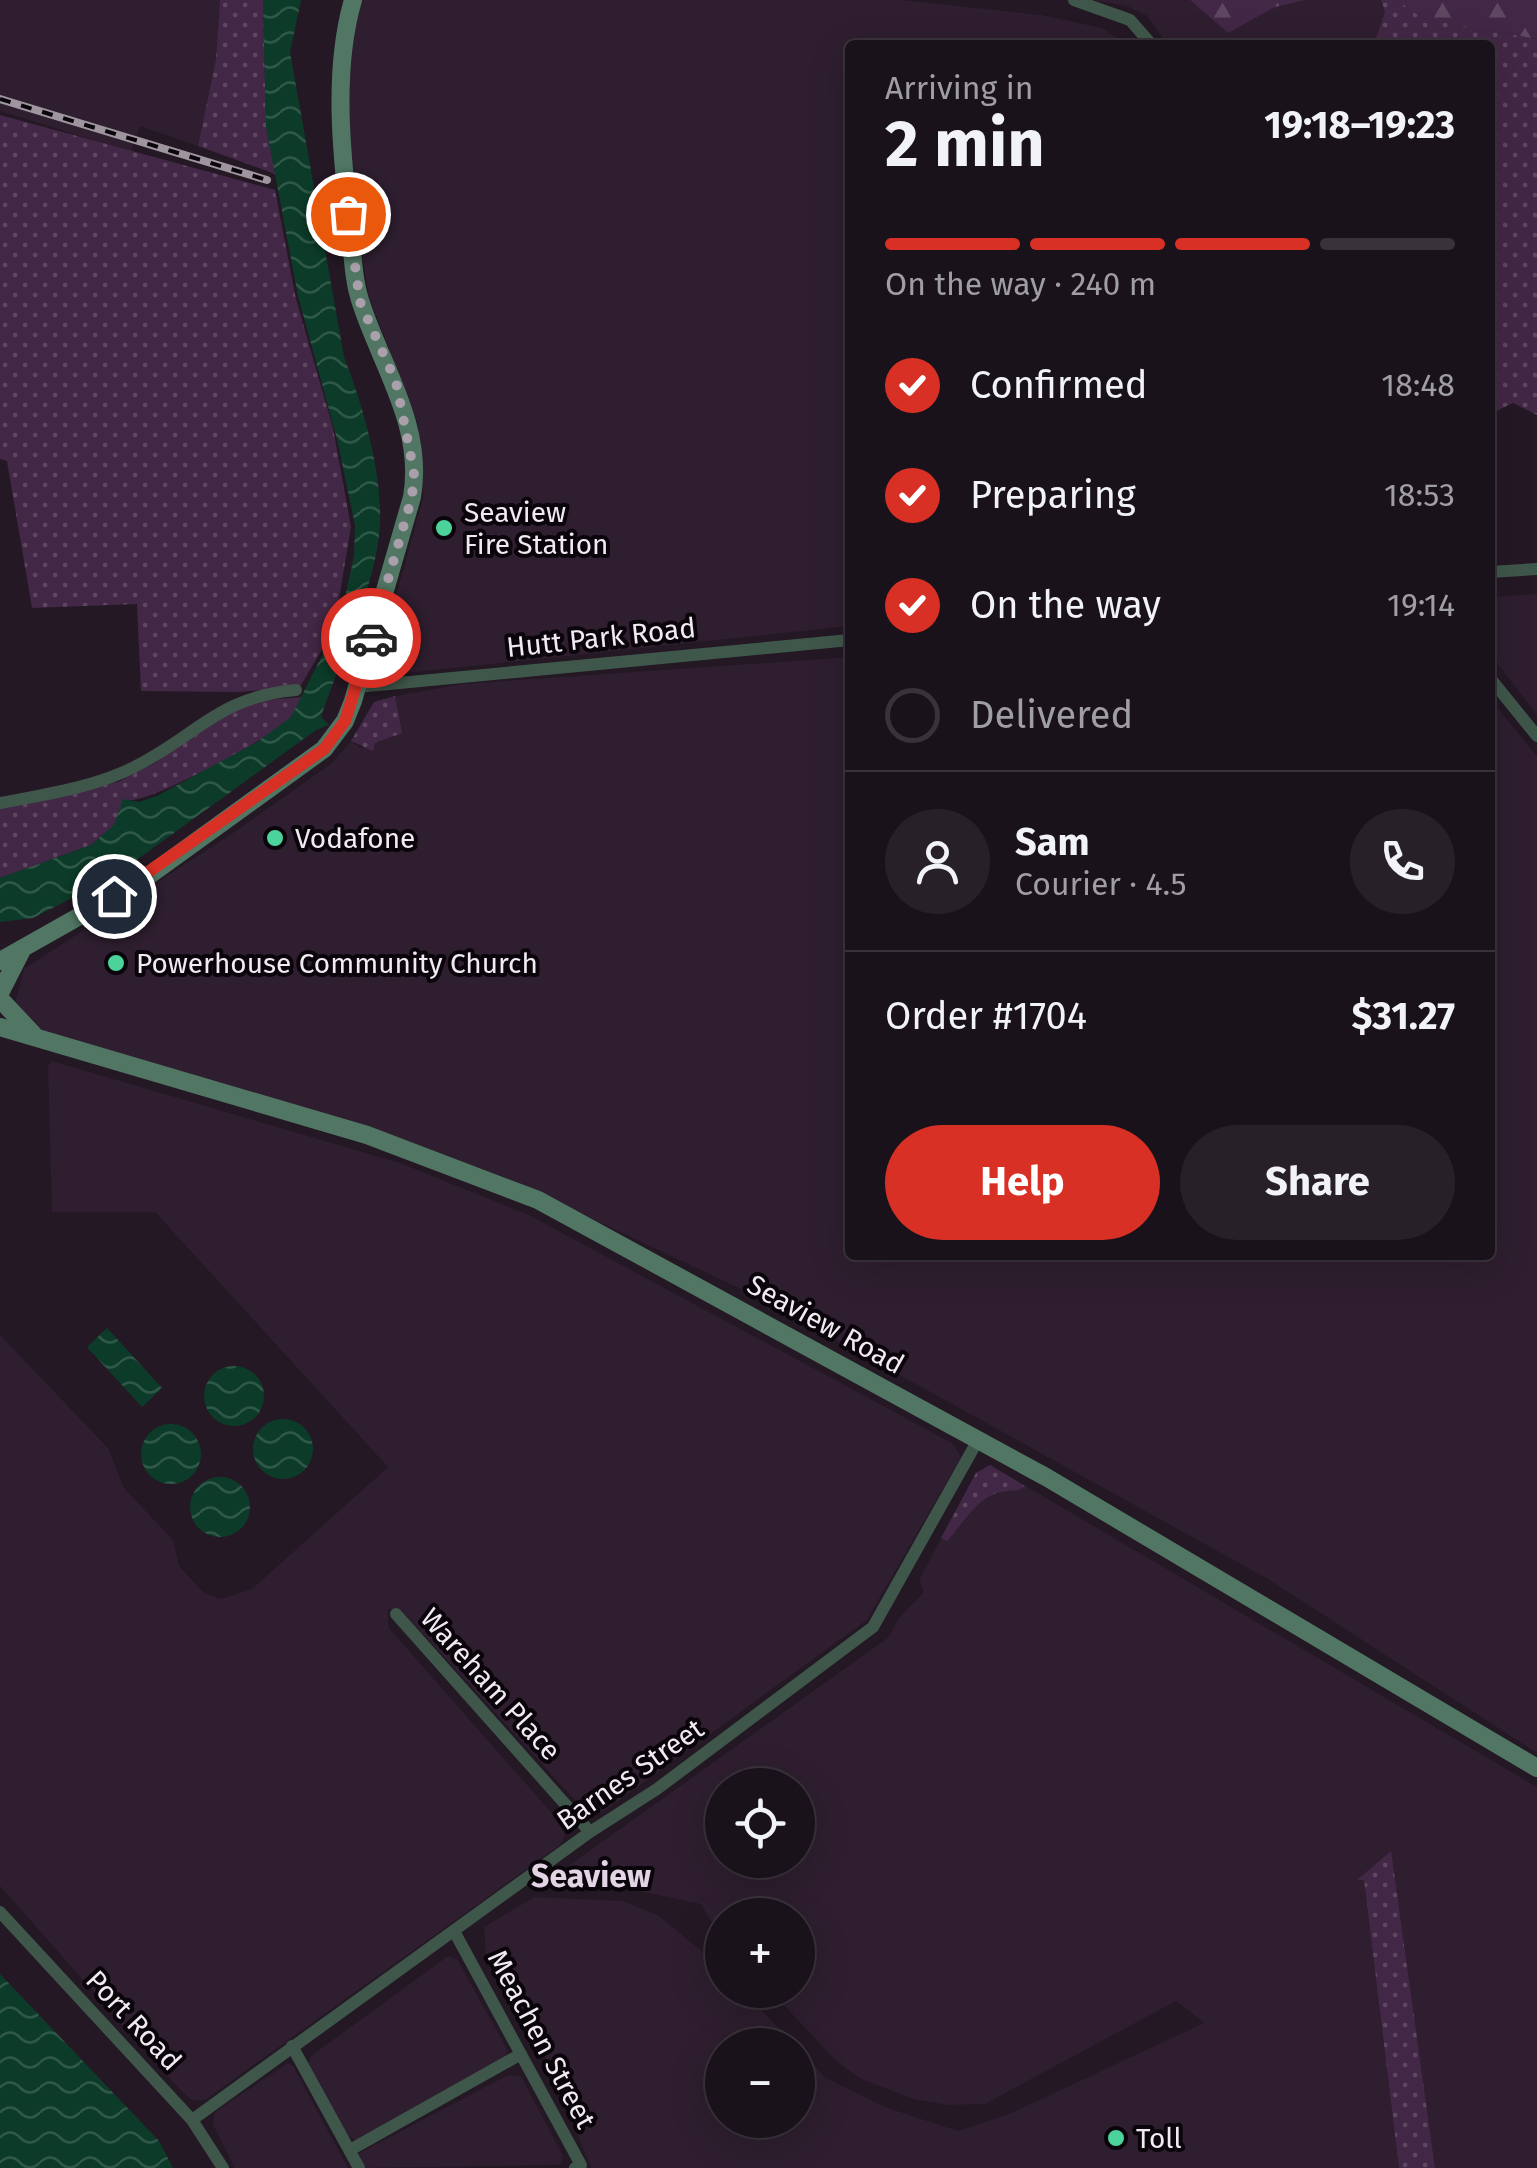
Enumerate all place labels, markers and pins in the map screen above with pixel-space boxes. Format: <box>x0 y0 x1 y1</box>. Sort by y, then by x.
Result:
pin <box>306 172 391 257</box>
place label: Seaview Fire Station <box>464 496 608 561</box>
marker: Seaview Fire Station <box>433 517 455 539</box>
place label: Vodafone <box>295 822 415 855</box>
marker: Vodafone <box>264 827 286 849</box>
pin <box>72 854 157 939</box>
place label: Powerhouse Community Church <box>136 947 538 980</box>
marker: Powerhouse Community Church <box>105 952 127 974</box>
place label: Toll <box>1136 2122 1182 2155</box>
marker: Toll <box>1105 2127 1127 2149</box>

